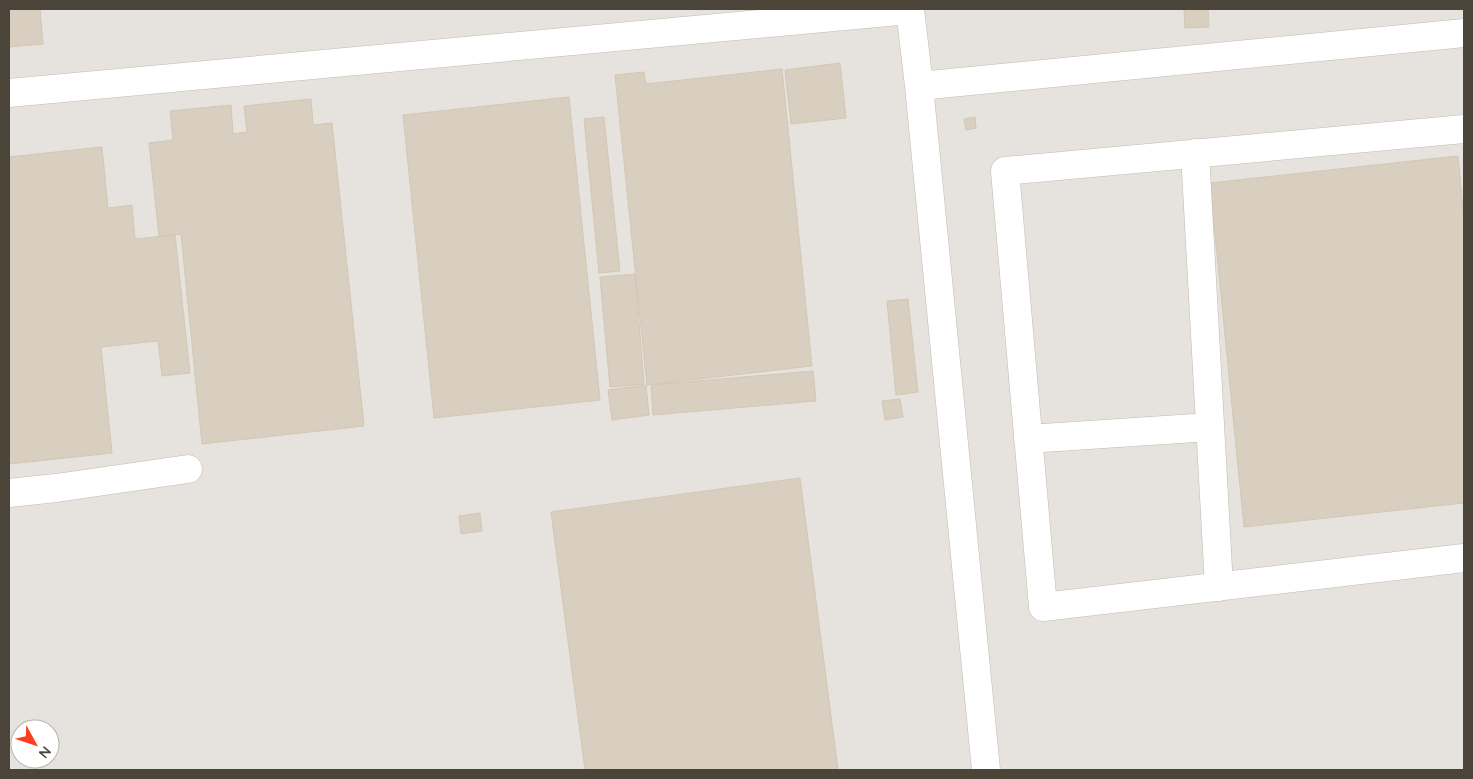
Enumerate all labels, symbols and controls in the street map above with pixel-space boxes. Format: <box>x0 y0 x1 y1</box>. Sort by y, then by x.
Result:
north arrow <box>10 719 60 769</box>
text: N <box>35 743 55 762</box>

